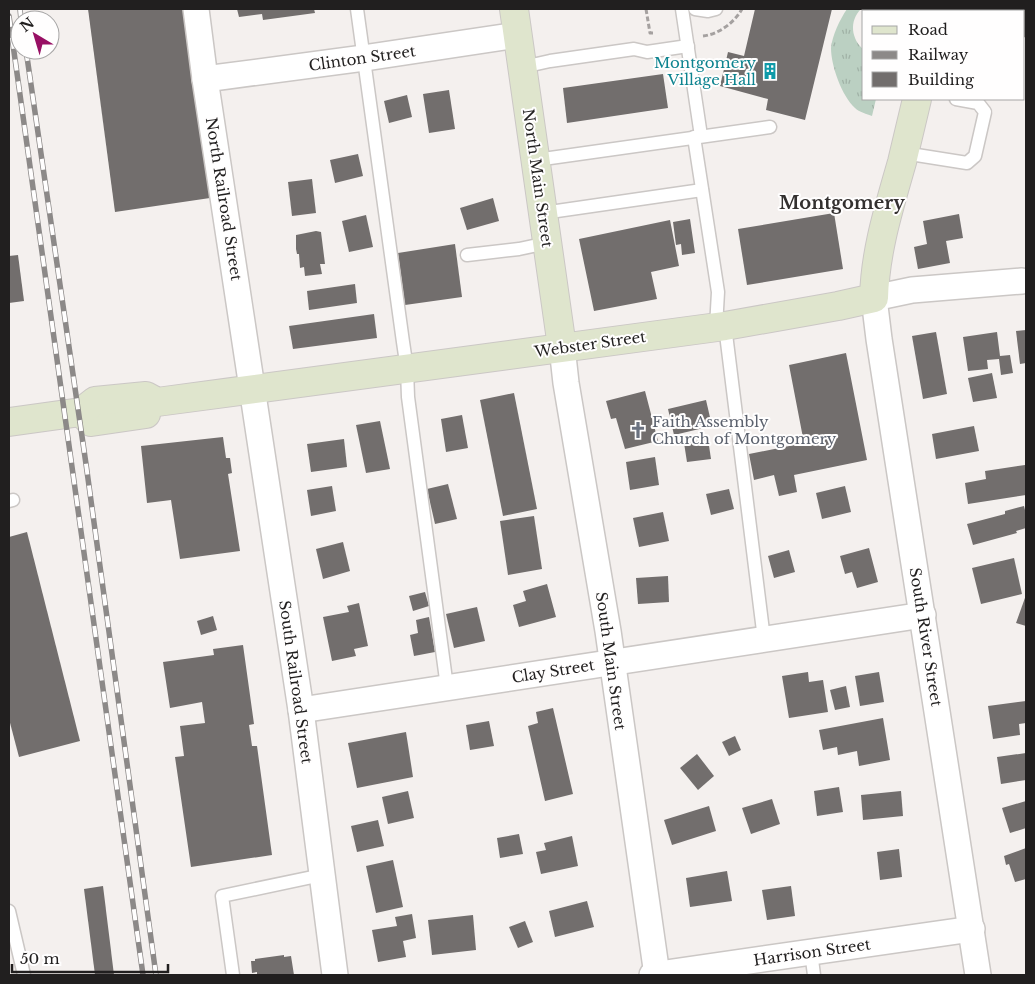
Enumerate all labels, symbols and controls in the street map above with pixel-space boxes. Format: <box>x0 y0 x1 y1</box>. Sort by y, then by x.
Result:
north arrow <box>10 10 60 60</box>
legend <box>862 10 1025 100</box>
text: N <box>16 14 38 36</box>
text: Road <box>908 20 948 39</box>
street label: Clinton Street <box>307 41 417 75</box>
text: Railway <box>908 45 969 64</box>
place label: Montgomery Village Hall <box>654 53 756 89</box>
building icon: Montgomery Village Hall <box>760 61 780 81</box>
text: Building <box>908 70 975 89</box>
street label: North Main Street <box>519 107 557 249</box>
street label: North Railroad Street <box>202 116 246 282</box>
district label: Montgomery <box>779 192 905 214</box>
street label: Webster Street <box>532 327 647 361</box>
place label: Faith Assembly Church of Montgomery <box>652 412 837 448</box>
church icon: Faith Assembly Church of Montgomery <box>628 420 648 440</box>
street label: South River Street <box>906 566 946 708</box>
street label: South Main Street <box>592 591 630 732</box>
street label: South Railroad Street <box>275 599 317 765</box>
street label: Clay Street <box>510 655 596 687</box>
street label: Harrison Street <box>752 934 872 970</box>
scale bar <box>12 942 169 974</box>
text: 50 m <box>20 949 60 968</box>

